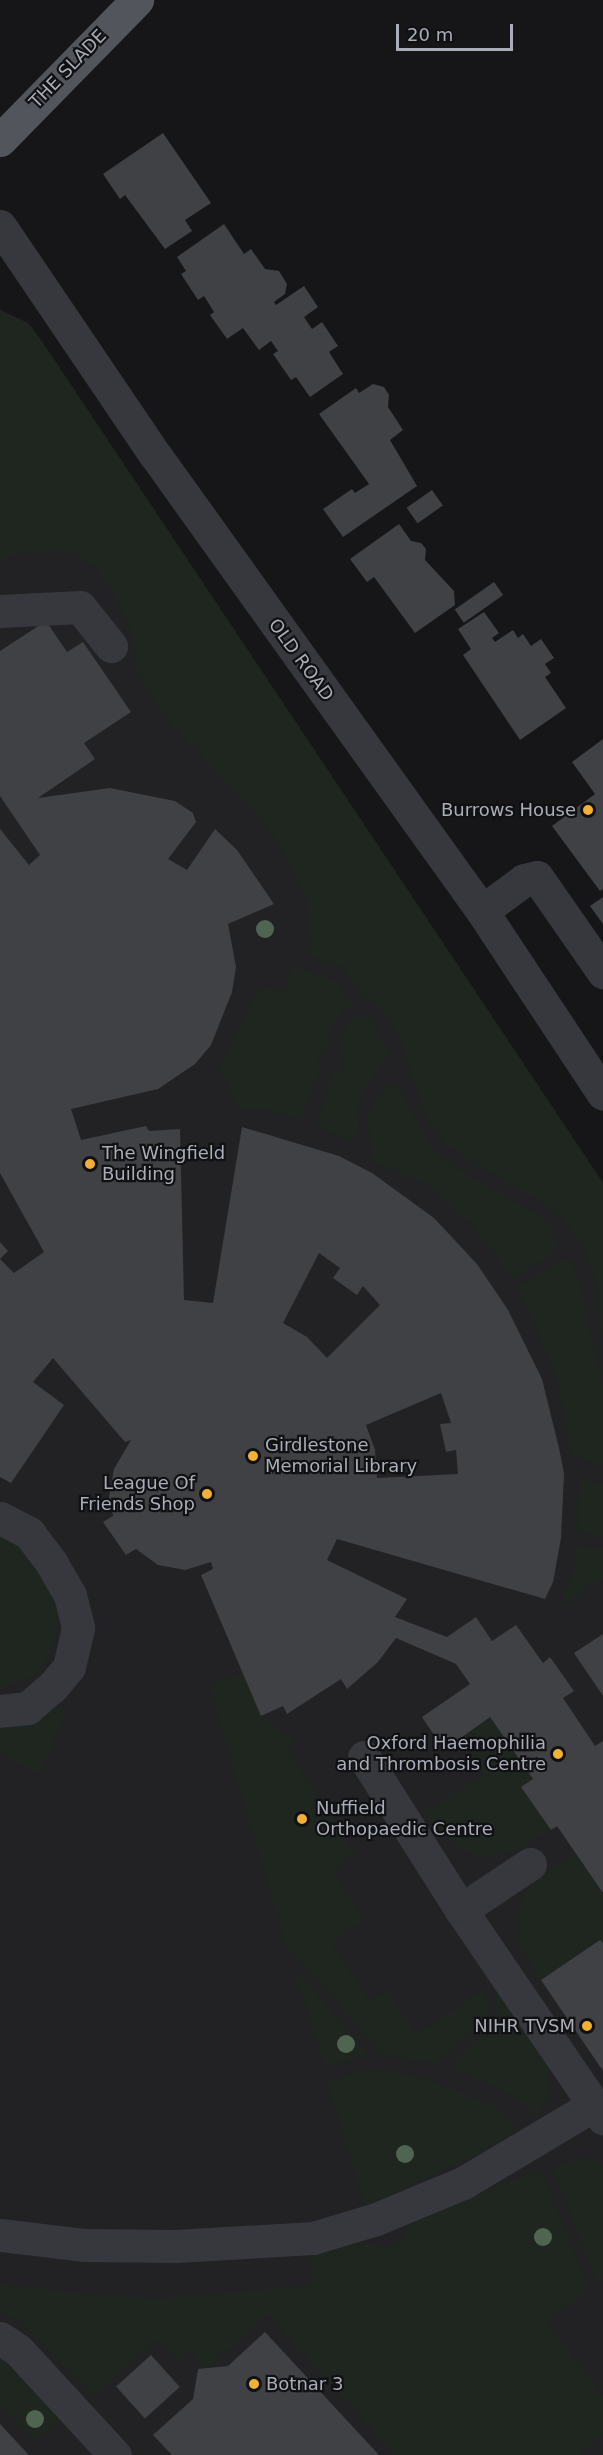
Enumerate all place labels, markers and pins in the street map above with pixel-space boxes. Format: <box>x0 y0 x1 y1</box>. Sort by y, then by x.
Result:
place label: Burrows House <box>441 799 576 821</box>
marker: Burrows House <box>581 803 595 817</box>
place label: The Wingfield Building <box>102 1143 225 1186</box>
marker: The Wingfield Building <box>83 1157 97 1171</box>
place label: Girdlestone Memorial Library <box>265 1435 417 1478</box>
marker: Girdlestone Memorial Library <box>246 1449 260 1463</box>
place label: League Of Friends Shop <box>79 1473 195 1516</box>
marker: League Of Friends Shop <box>200 1487 214 1501</box>
place label: Oxford Haemophilia and Thrombosis Centre <box>336 1733 546 1776</box>
marker: Oxford Haemophilia and Thrombosis Centre <box>551 1747 565 1761</box>
place label: Nuffield Orthopaedic Centre <box>316 1798 493 1840</box>
marker: Nuffield Orthopaedic Centre <box>293 1810 311 1828</box>
place label: NIHR TVSM <box>474 2015 575 2037</box>
marker: NIHR TVSM <box>580 2019 594 2033</box>
place label: Botnar 3 <box>266 2373 343 2395</box>
marker: Botnar 3 <box>247 2377 261 2391</box>

